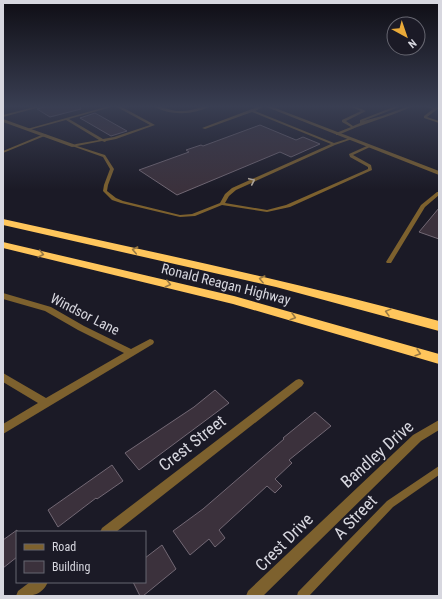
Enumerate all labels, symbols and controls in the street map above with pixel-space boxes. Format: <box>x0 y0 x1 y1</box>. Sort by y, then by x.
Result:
north arrow <box>386 16 426 56</box>
text: N <box>405 36 419 51</box>
one-way arrow <box>247 178 255 186</box>
one-way arrow <box>132 247 139 255</box>
one-way arrow <box>38 250 44 258</box>
street label: Ronald Reagan Highway <box>160 260 292 308</box>
one-way arrow <box>259 275 266 284</box>
one-way arrow <box>164 279 171 288</box>
street label: Windsor Lane <box>48 290 123 338</box>
one-way arrow <box>385 308 392 317</box>
one-way arrow <box>290 312 297 321</box>
one-way arrow <box>414 348 421 357</box>
street label: Crest Street <box>155 411 229 475</box>
street label: Bandley Drive <box>337 416 417 492</box>
street label: A Street <box>329 491 381 543</box>
street label: Crest Drive <box>251 509 317 575</box>
legend <box>16 531 146 583</box>
text: Road <box>52 540 76 554</box>
text: Building <box>52 560 90 574</box>

